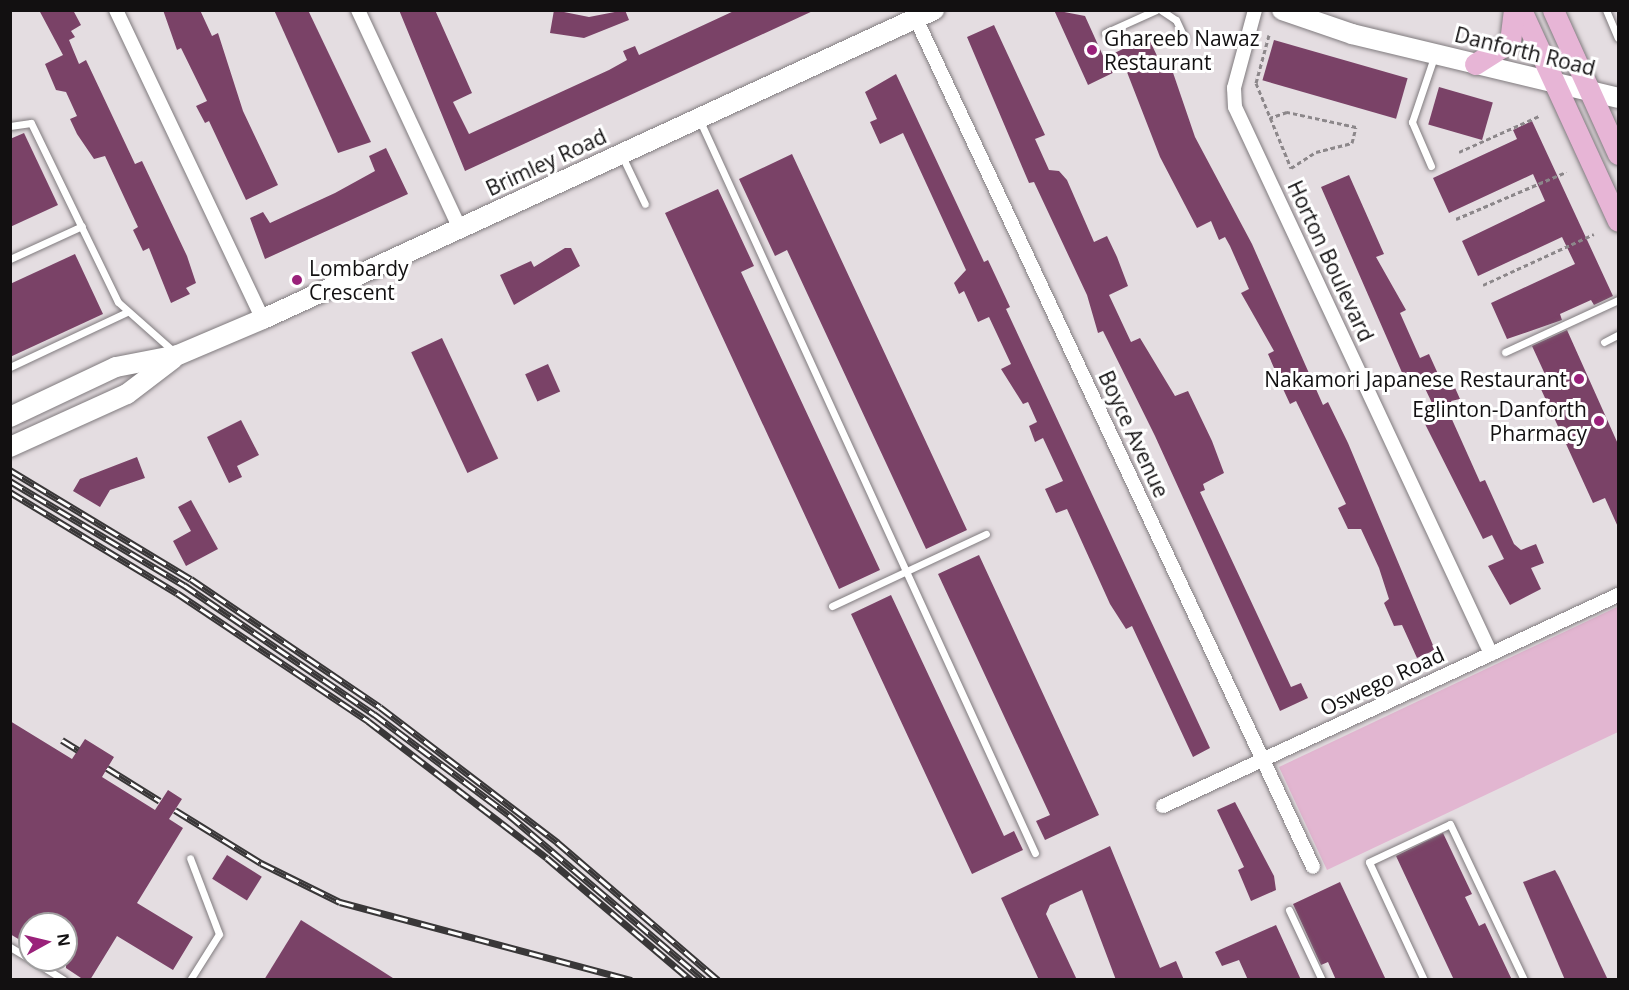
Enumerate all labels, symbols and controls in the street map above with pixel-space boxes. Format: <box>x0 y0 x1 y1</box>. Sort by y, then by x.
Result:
street label: Danforth Road <box>1452 21 1598 81</box>
place label: Ghareeb Nawaz Restaurant <box>1104 25 1260 75</box>
marker: Ghareeb Nawaz Restaurant <box>1085 43 1099 57</box>
street label: Brimley Road <box>482 123 610 201</box>
street label: Horton Boulevard <box>1283 176 1379 346</box>
place label: Lombardy Crescent <box>309 255 409 305</box>
marker: Lombardy Crescent <box>290 273 304 287</box>
place label: Nakamori Japanese Restaurant <box>1264 366 1567 392</box>
street label: Boyce Avenue <box>1094 367 1174 501</box>
marker: Nakamori Japanese Restaurant <box>1572 372 1586 386</box>
place label: Eglinton-Danforth Pharmacy <box>1412 396 1587 446</box>
marker: Eglinton-Danforth Pharmacy <box>1592 414 1606 428</box>
street label: Oswego Road <box>1316 641 1448 721</box>
north arrow <box>18 912 78 972</box>
text: N <box>52 932 76 948</box>

